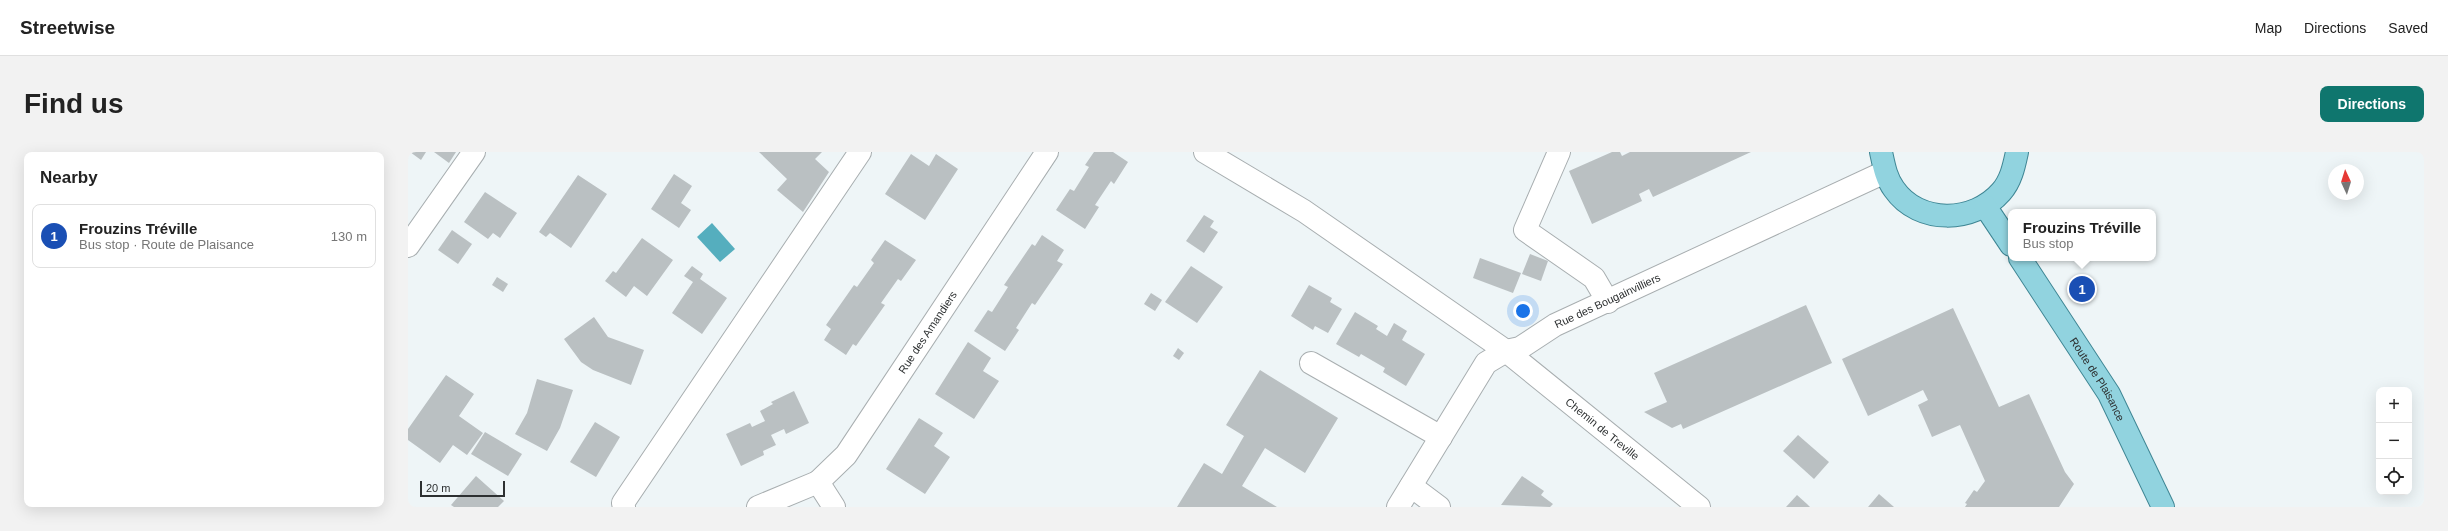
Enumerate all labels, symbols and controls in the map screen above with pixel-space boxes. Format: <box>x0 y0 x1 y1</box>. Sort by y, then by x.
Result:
text: Streetwise <box>20 17 115 38</box>
text: Map <box>2255 20 2282 36</box>
text: Directions <box>2304 20 2366 36</box>
text: Saved <box>2388 20 2428 36</box>
button: Directions <box>2320 86 2424 122</box>
text: Find us <box>24 88 124 119</box>
north arrow <box>2328 164 2364 200</box>
text: Nearby <box>40 168 98 187</box>
popup <box>2008 209 2156 261</box>
text: Frouzins Tréville <box>2023 219 2141 236</box>
text: Frouzins Tréville <box>79 220 197 237</box>
text: 1 <box>50 229 58 244</box>
text: 130 m <box>331 229 367 244</box>
text: Bus stop <box>2023 236 2073 251</box>
text: Bus stop · Route de Plaisance <box>79 237 254 252</box>
street label: Rue des Bougainvilliers <box>1553 271 1663 330</box>
pin: 1 <box>2069 274 2095 304</box>
street label: Rue des Amandiers <box>896 288 959 376</box>
your location <box>1513 301 1533 321</box>
street label: Route de Plaisance <box>2068 335 2127 423</box>
map controls <box>2376 387 2412 495</box>
button: + <box>2376 387 2412 423</box>
street label: Chemin de Treville <box>1563 396 1642 462</box>
button: − <box>2376 423 2412 459</box>
button: locate <box>2376 459 2412 495</box>
scale bar <box>420 479 505 498</box>
text: 20 m <box>426 482 450 494</box>

